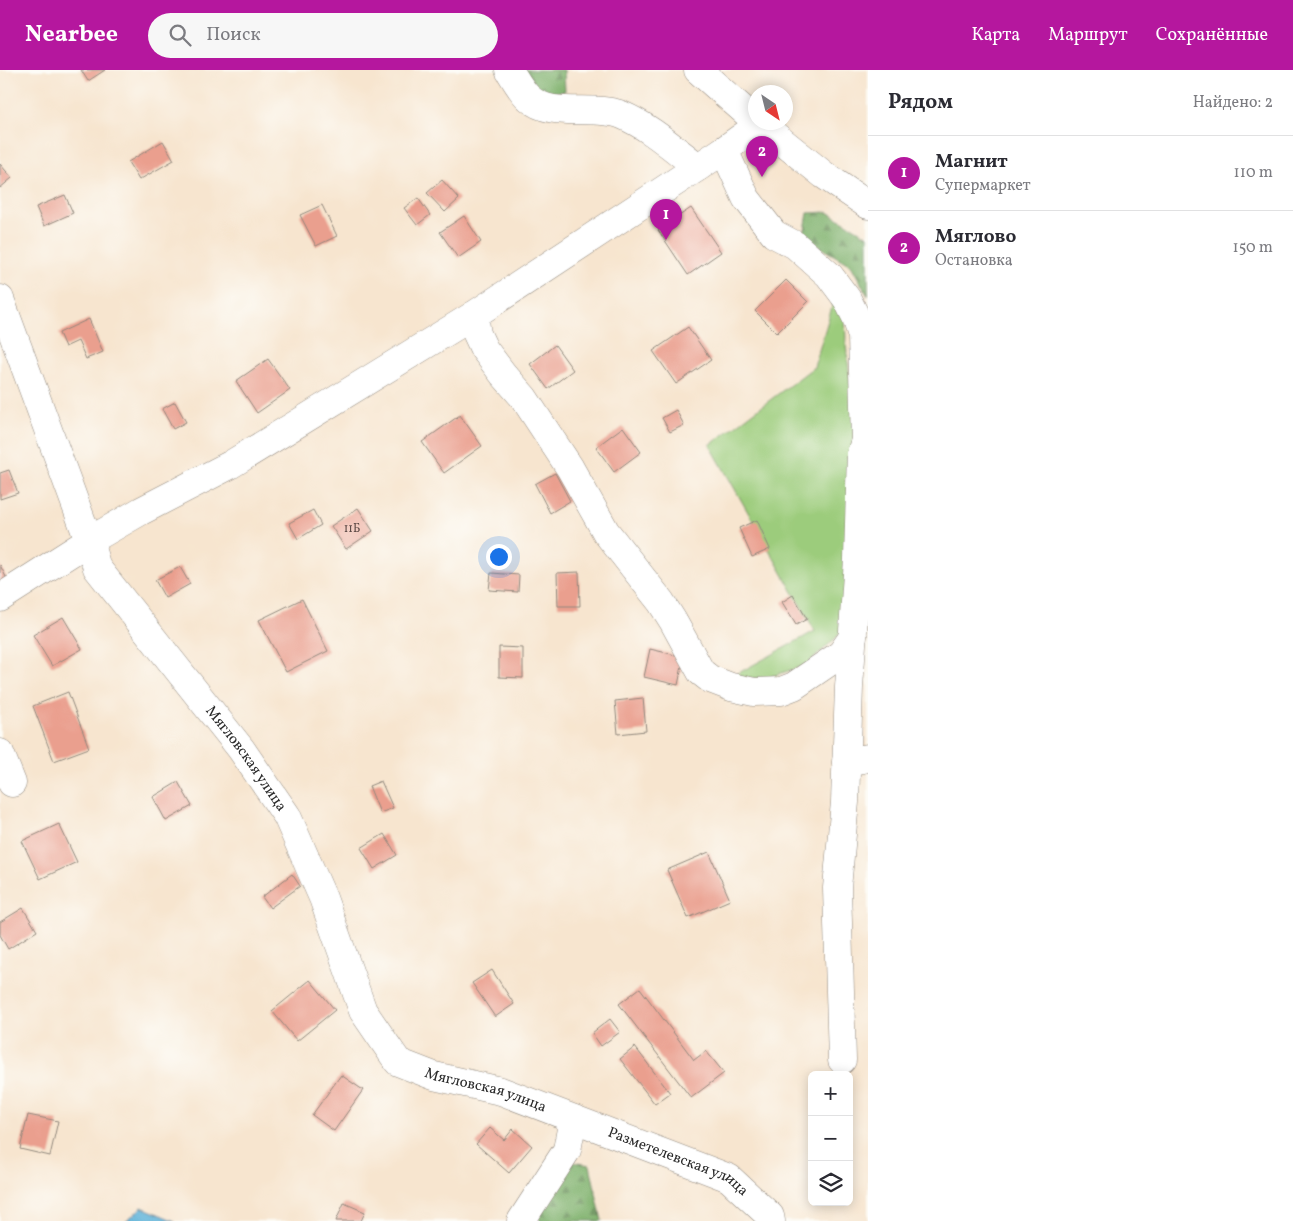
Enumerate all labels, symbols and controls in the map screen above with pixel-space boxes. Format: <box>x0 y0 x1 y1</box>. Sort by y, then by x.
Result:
search box <box>148 13 498 58</box>
text: Nearbee <box>25 18 118 52</box>
icon: search <box>166 21 194 49</box>
text: Поиск <box>206 22 261 48</box>
text: Карта <box>971 23 1020 48</box>
text: Маршрут <box>1048 23 1128 48</box>
text: Сохранённые <box>1156 23 1268 48</box>
north arrow <box>748 85 793 130</box>
text: Рядом <box>888 88 953 117</box>
text: Найдено: 2 <box>1193 92 1273 114</box>
pin: 2 <box>746 136 778 177</box>
text: Магнит <box>935 149 1008 175</box>
text: 1 <box>901 162 907 184</box>
text: 110 m <box>1234 162 1273 184</box>
text: Супермаркет <box>935 175 1031 197</box>
pin: 1 <box>650 199 682 240</box>
text: Мяглово <box>935 224 1016 250</box>
text: 2 <box>900 237 908 259</box>
text: 150 m <box>1232 237 1273 259</box>
text: Остановка <box>935 250 1013 272</box>
house number: 11Б <box>344 521 360 537</box>
your location <box>486 544 512 570</box>
street label: Мягловская улица <box>200 701 291 816</box>
street label: Мягловская улица <box>421 1063 550 1118</box>
map controls <box>808 1071 853 1206</box>
button: + <box>808 1071 853 1116</box>
button: − <box>808 1116 853 1161</box>
street label: Разметелевская улица <box>605 1122 753 1201</box>
button: layers <box>808 1161 853 1206</box>

